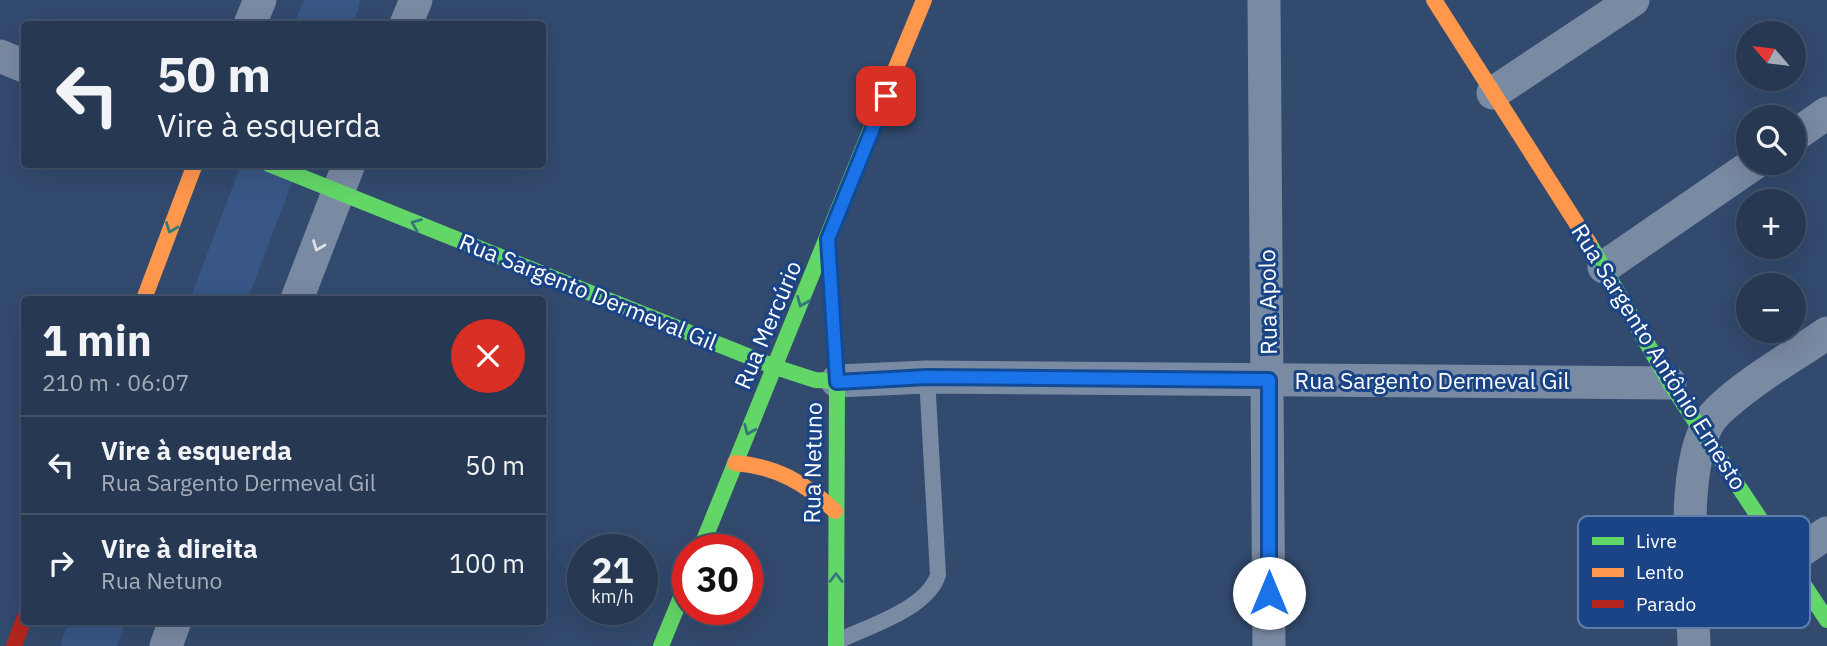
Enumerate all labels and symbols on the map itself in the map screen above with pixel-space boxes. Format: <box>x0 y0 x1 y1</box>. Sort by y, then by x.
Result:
north arrow <box>1736 21 1806 91</box>
pin <box>856 66 916 126</box>
one-way arrow <box>411 218 423 232</box>
street label: Rua Sargento Antônio Ernesto <box>1565 218 1754 495</box>
one-way arrow <box>165 222 179 234</box>
street label: Rua Sargento Dermeval Gil <box>455 226 722 357</box>
one-way arrow <box>312 239 326 251</box>
street label: Rua Apolo <box>1251 249 1283 355</box>
street label: Rua Mercúrio <box>727 256 808 393</box>
one-way arrow <box>796 295 810 308</box>
street label: Rua Sargento Dermeval Gil <box>1294 365 1570 395</box>
street label: Rua Netuno <box>796 402 828 524</box>
one-way arrow <box>743 422 757 435</box>
legend <box>1578 516 1810 628</box>
text: Livre <box>1636 529 1677 553</box>
speed limit sign: 30 <box>672 534 763 625</box>
position arrow <box>1232 556 1306 630</box>
text: Lento <box>1636 560 1684 584</box>
one-way arrow <box>828 572 843 583</box>
text: Parado <box>1636 592 1696 616</box>

